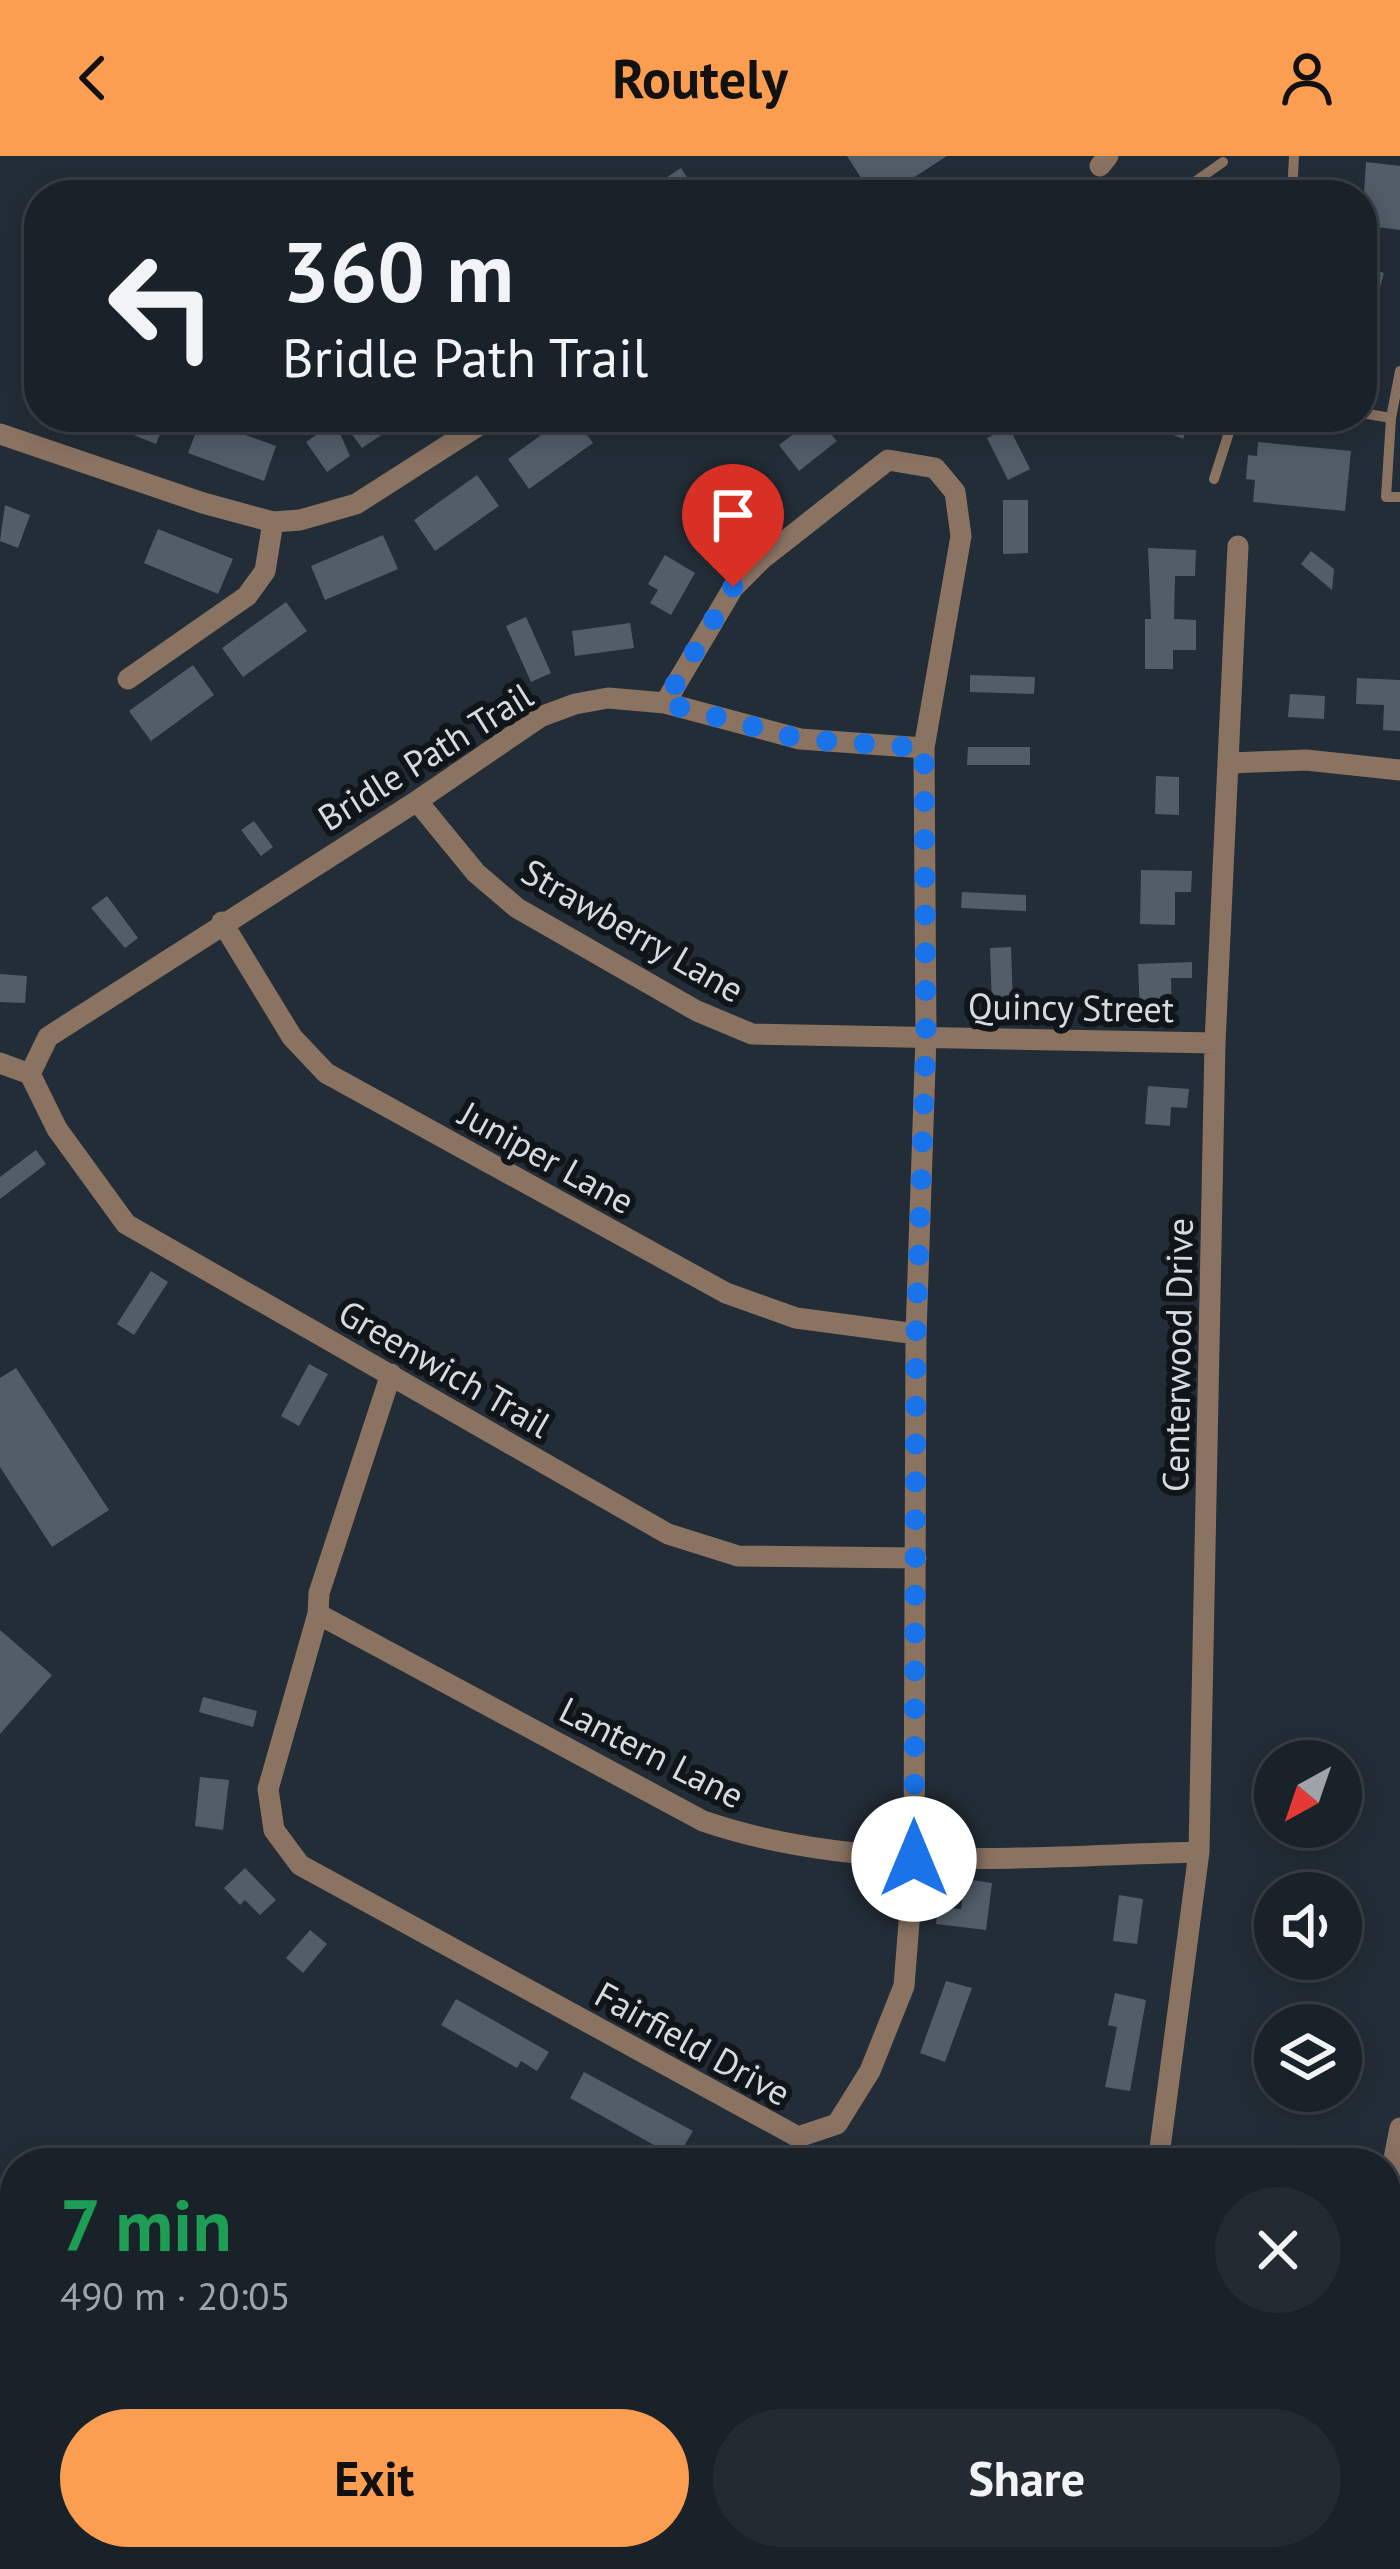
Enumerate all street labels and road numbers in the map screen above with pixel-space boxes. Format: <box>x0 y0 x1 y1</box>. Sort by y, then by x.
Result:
street label: Bridle Path Trail <box>309 671 541 841</box>
street label: Strawberry Lane <box>513 847 753 1013</box>
street label: Quincy Street <box>967 982 1175 1032</box>
street label: Juniper Lane <box>450 1089 643 1224</box>
street label: Centerwood Drive <box>1151 1218 1203 1492</box>
street label: Greenwich Trail <box>331 1288 560 1448</box>
street label: Lantern Lane <box>552 1685 752 1819</box>
street label: Fairfield Drive <box>587 1970 799 2116</box>

